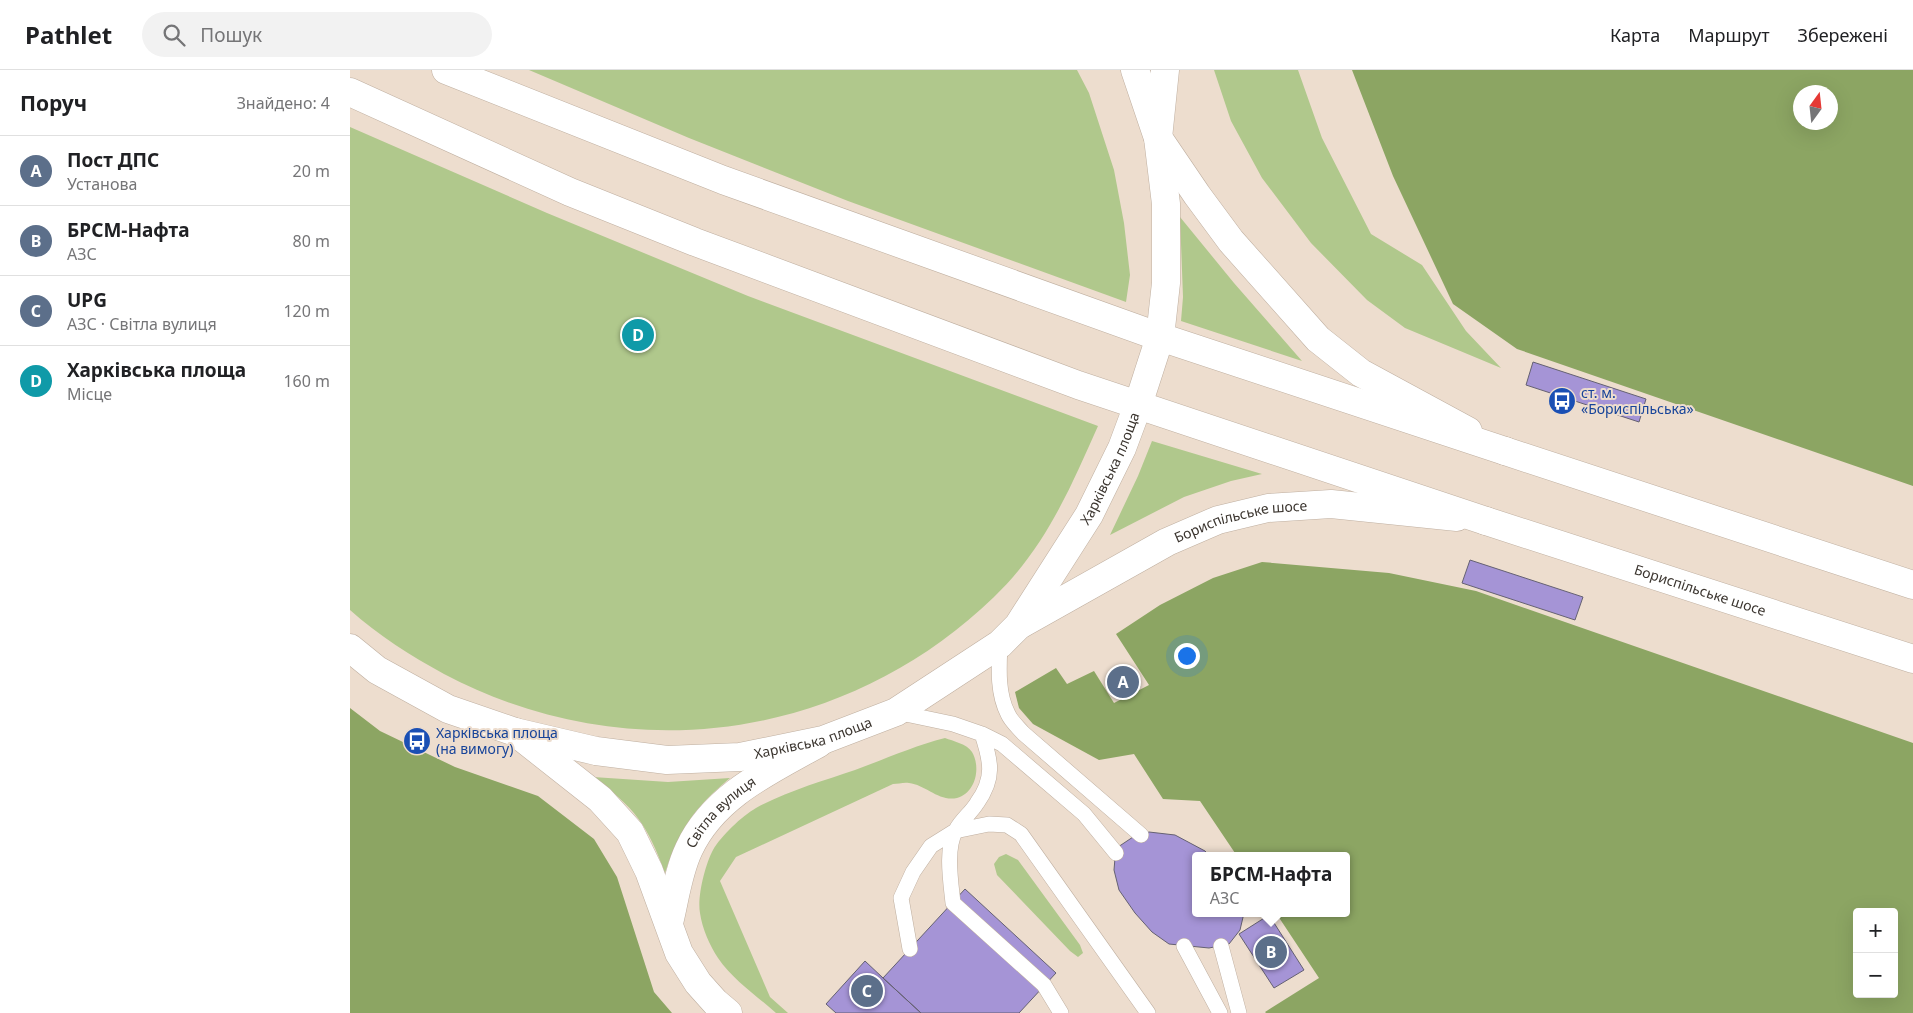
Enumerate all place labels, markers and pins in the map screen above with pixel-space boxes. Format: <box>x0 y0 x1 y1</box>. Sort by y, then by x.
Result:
pin: D <box>622 316 654 354</box>
place label: ст. м. «Бориспільська» <box>1581 383 1694 418</box>
bus stop icon: ст. м. «Бориспільська» <box>1547 386 1577 416</box>
pin: A <box>1107 663 1139 701</box>
place label: Харківська площа (на вимогу) <box>436 723 558 758</box>
bus stop icon: Харківська площа (на вимогу) <box>402 726 432 756</box>
pin: B <box>1255 933 1287 971</box>
pin: C <box>851 972 883 1010</box>

